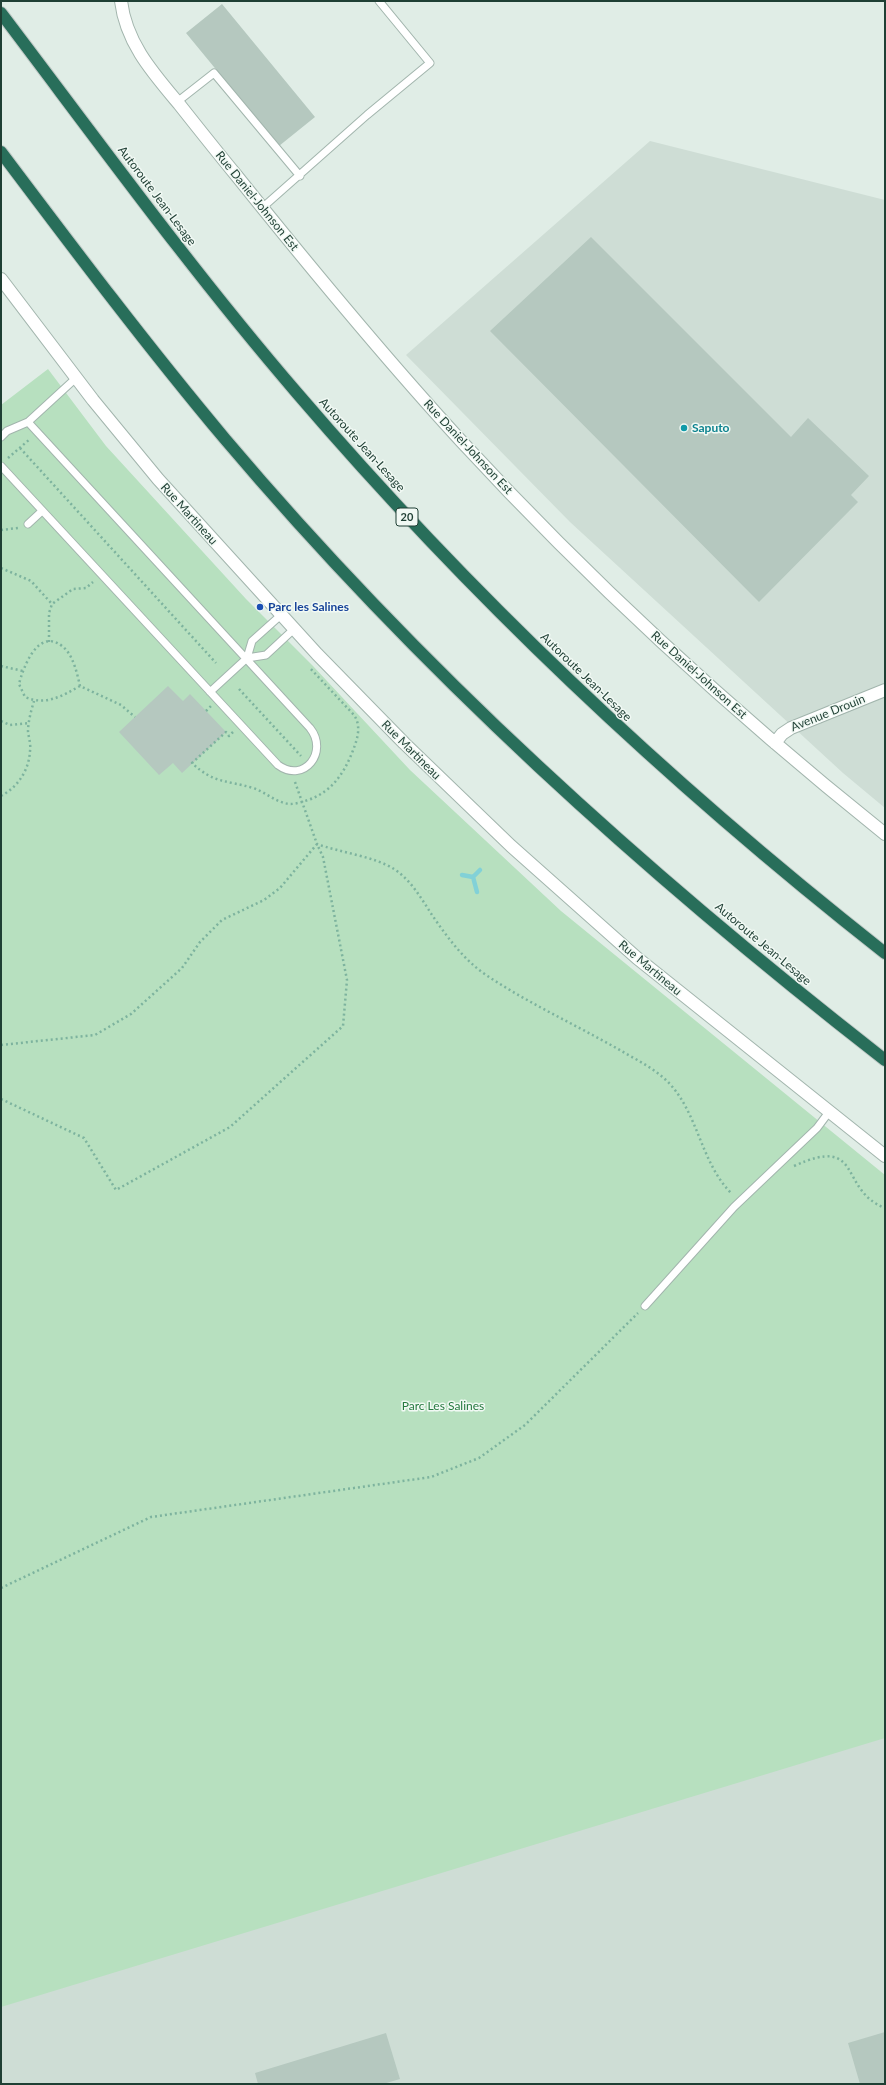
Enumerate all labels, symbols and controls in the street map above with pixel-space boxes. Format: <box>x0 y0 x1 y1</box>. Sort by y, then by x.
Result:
street label: Autoroute Jean-Lesage <box>115 143 199 249</box>
street label: Rue Daniel-Johnson Est <box>212 148 302 254</box>
street label: Autoroute Jean-Lesage <box>316 395 408 495</box>
street label: Rue Daniel-Johnson Est <box>420 397 516 497</box>
place label: Saputo <box>692 421 729 435</box>
marker: Saputo <box>679 423 689 433</box>
street label: Rue Martineau <box>158 480 220 548</box>
road number: 20 <box>396 508 418 526</box>
place label: Parc les Salines <box>268 600 349 614</box>
marker: Parc les Salines <box>255 602 265 612</box>
street label: Rue Daniel-Johnson Est <box>648 628 750 722</box>
street label: Autoroute Jean-Lesage <box>537 630 635 724</box>
street label: Avenue Drouin <box>789 692 867 734</box>
street label: Rue Martineau <box>378 717 444 783</box>
street label: Autoroute Jean-Lesage <box>712 900 814 988</box>
street label: Rue Martineau <box>616 937 684 999</box>
park label: Parc Les Salines <box>402 1399 484 1413</box>

